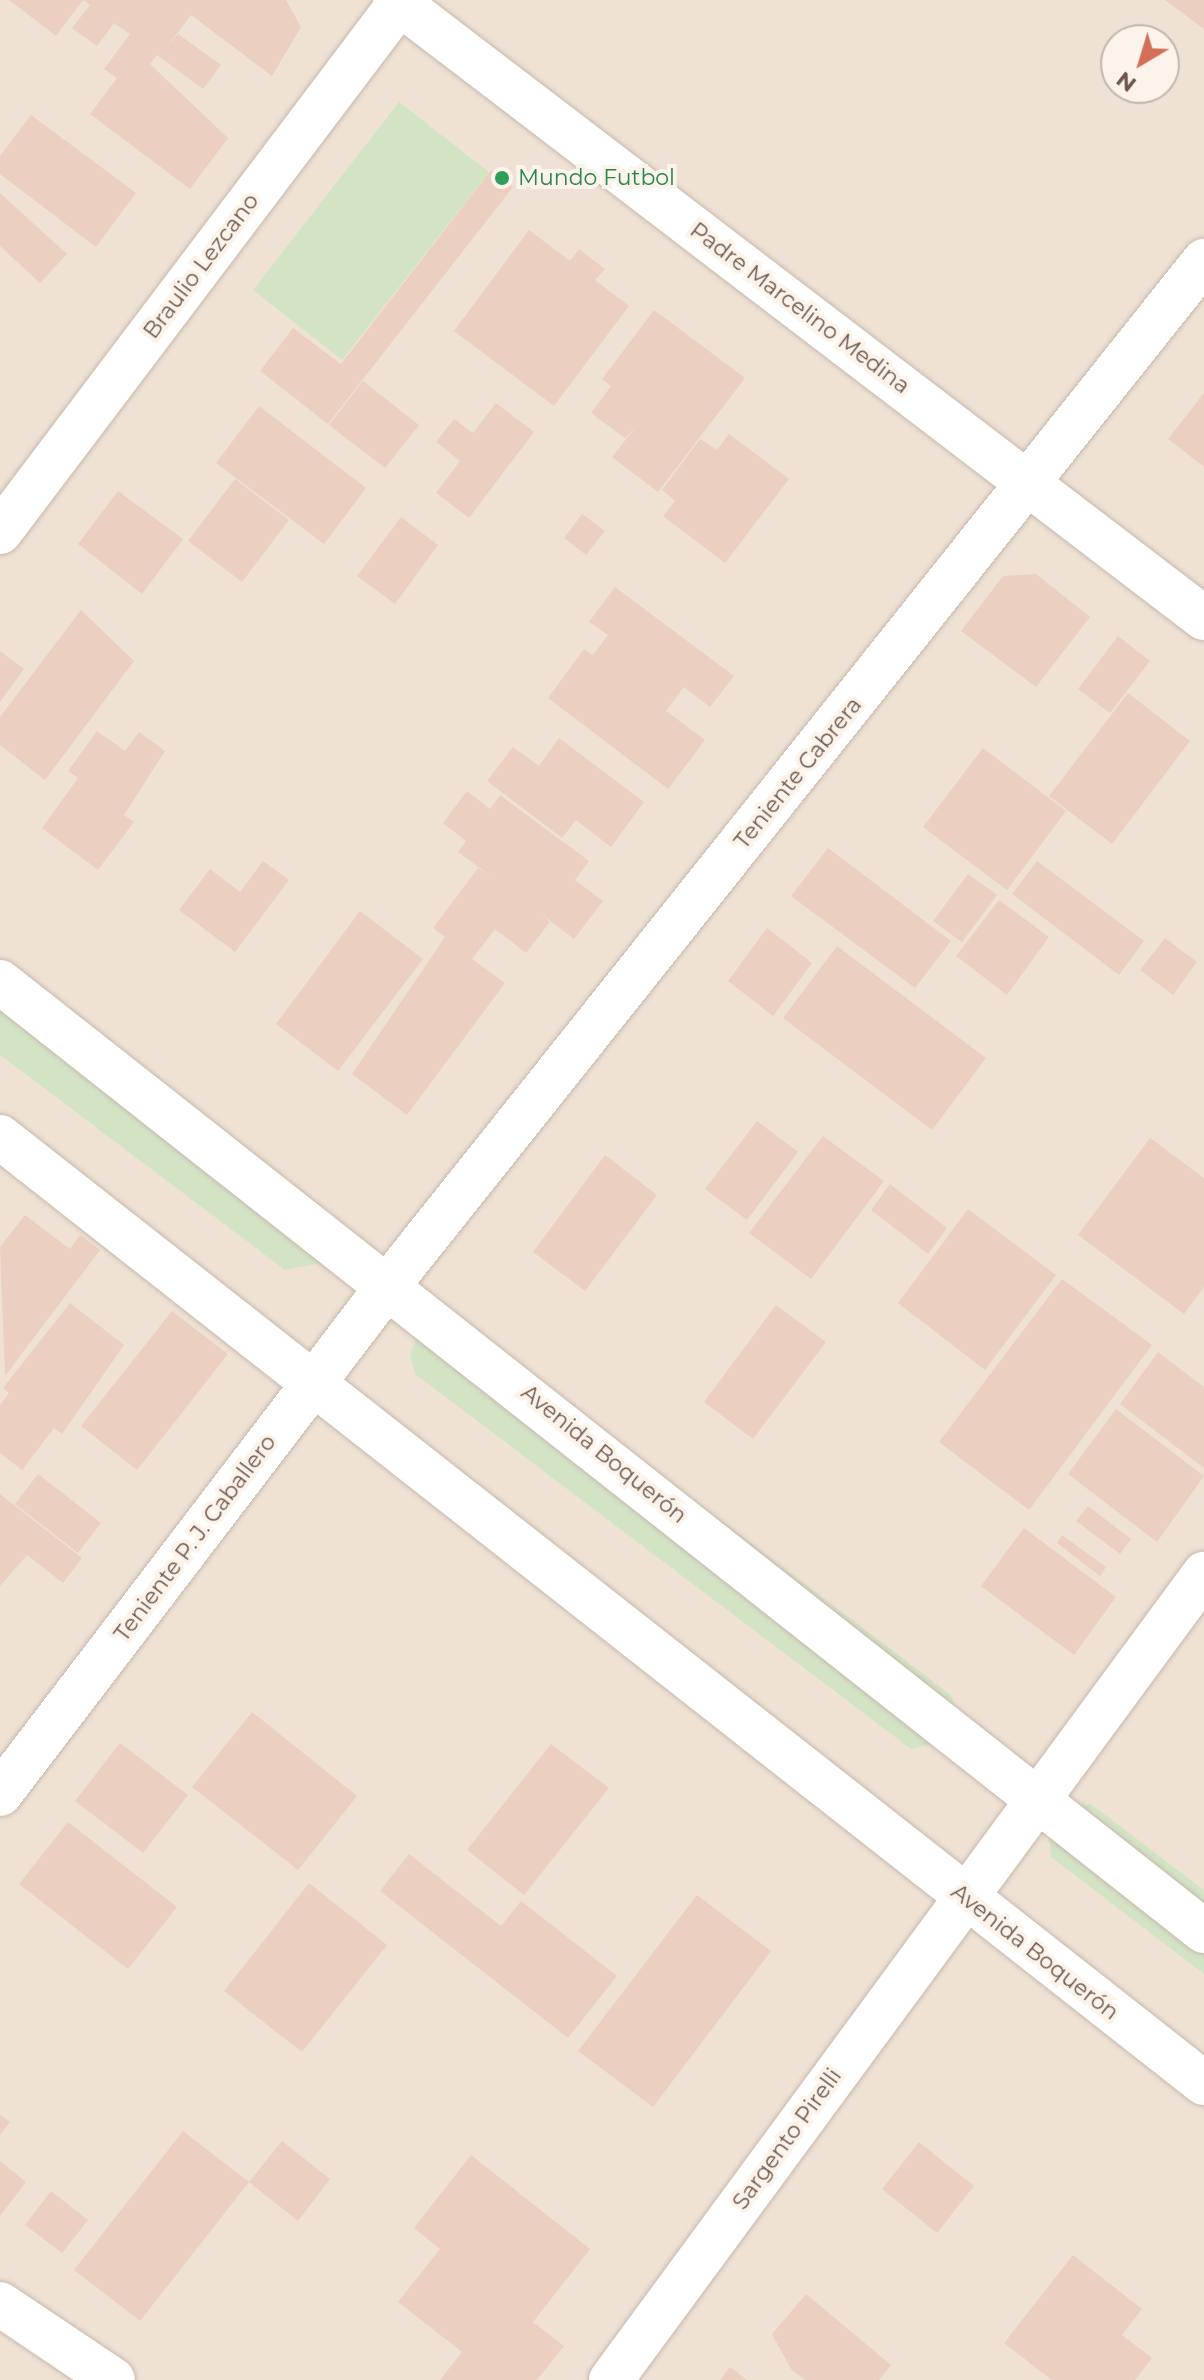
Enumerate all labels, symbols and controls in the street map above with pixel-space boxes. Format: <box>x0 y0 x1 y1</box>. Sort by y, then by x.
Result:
north arrow <box>1100 24 1180 104</box>
text: N <box>1111 66 1141 98</box>
place label: Mundo Futbol <box>518 165 675 191</box>
marker: Mundo Futbol <box>493 169 511 187</box>
street label: Braulio Lezcano <box>138 188 264 344</box>
street label: Padre Marcelino Medina <box>685 217 915 399</box>
street label: Teniente Cabrera <box>729 692 867 854</box>
street label: Avenida Boquerón <box>516 1379 692 1529</box>
street label: Teniente P. J. Caballero <box>109 1430 281 1646</box>
street label: Avenida Boquerón <box>946 1878 1124 2026</box>
street label: Sargento Pirelli <box>727 2063 847 2215</box>

